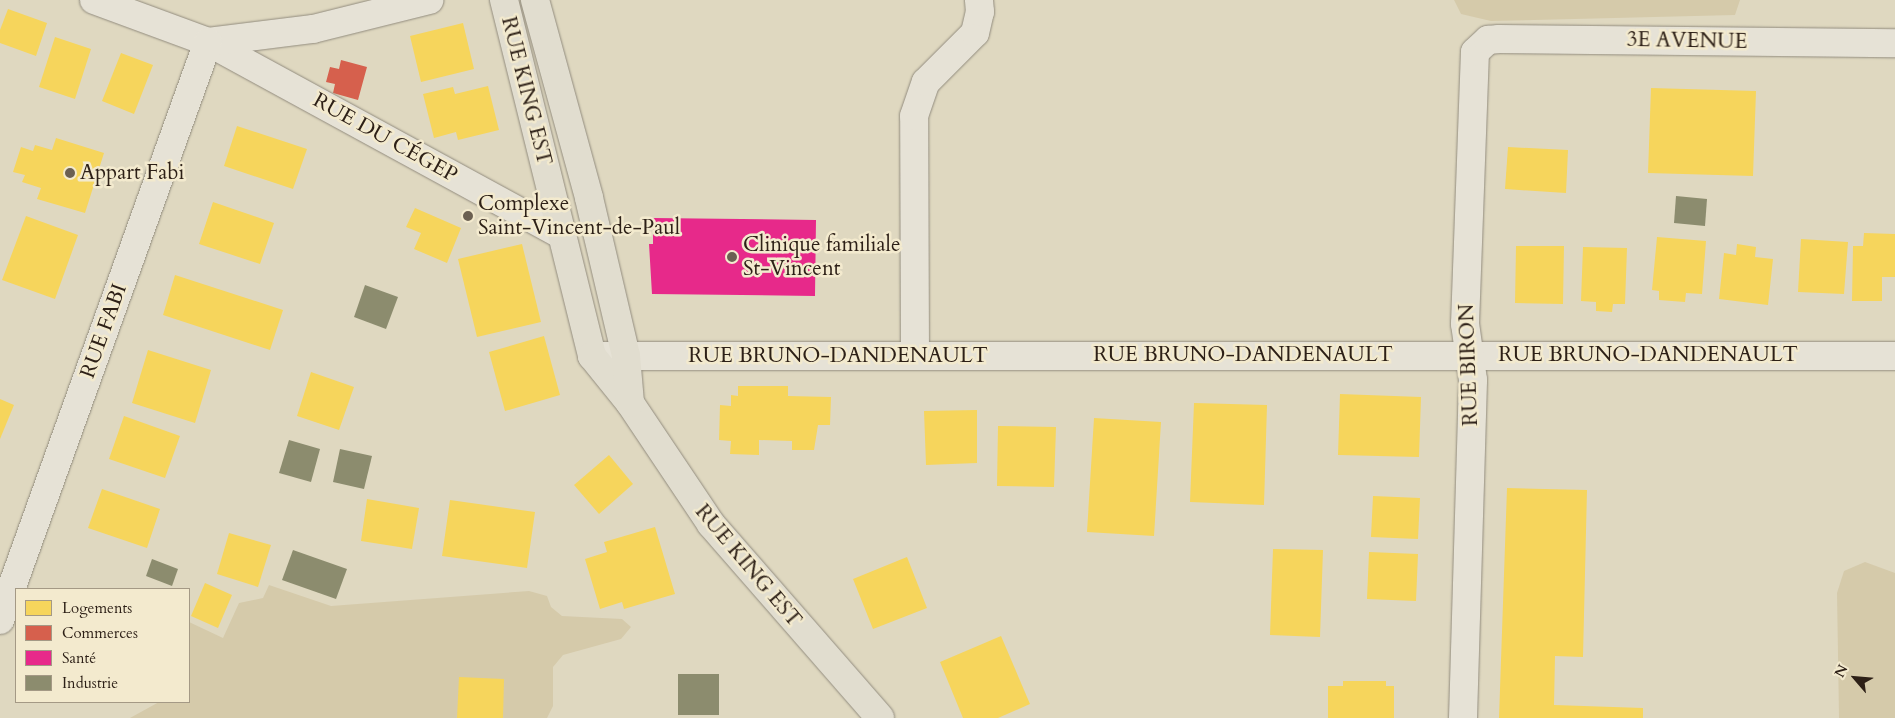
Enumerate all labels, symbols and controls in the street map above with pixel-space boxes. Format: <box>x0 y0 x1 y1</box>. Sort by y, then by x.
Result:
street label: RUE KING EST <box>495 14 557 168</box>
street label: 3E AVENUE <box>1626 27 1748 55</box>
street label: RUE DU CÉGEP <box>308 88 462 188</box>
place label: Appart Fabi <box>80 160 185 186</box>
marker: Appart Fabi <box>64 167 76 179</box>
place label: Complexe Saint-Vincent-de-Paul <box>478 191 680 241</box>
marker: Complexe Saint-Vincent-de-Paul <box>462 210 474 222</box>
place label: Clinique familiale St-Vincent <box>743 232 900 282</box>
marker: Clinique familiale St-Vincent <box>725 250 739 264</box>
street label: RUE FABI <box>75 280 133 382</box>
street label: RUE BIRON <box>1454 303 1484 427</box>
street label: RUE BRUNO-DANDENAULT <box>1093 342 1393 368</box>
street label: RUE BRUNO-DANDENAULT <box>1498 342 1798 368</box>
street label: RUE BRUNO-DANDENAULT <box>688 343 988 369</box>
street label: RUE KING EST <box>689 500 807 632</box>
legend <box>15 588 190 703</box>
text: Logements <box>62 598 132 618</box>
text: Commerces <box>62 623 138 643</box>
text: Santé <box>62 648 96 668</box>
north arrow <box>1830 653 1880 703</box>
text: N <box>1830 661 1852 681</box>
text: Industrie <box>62 673 118 693</box>

